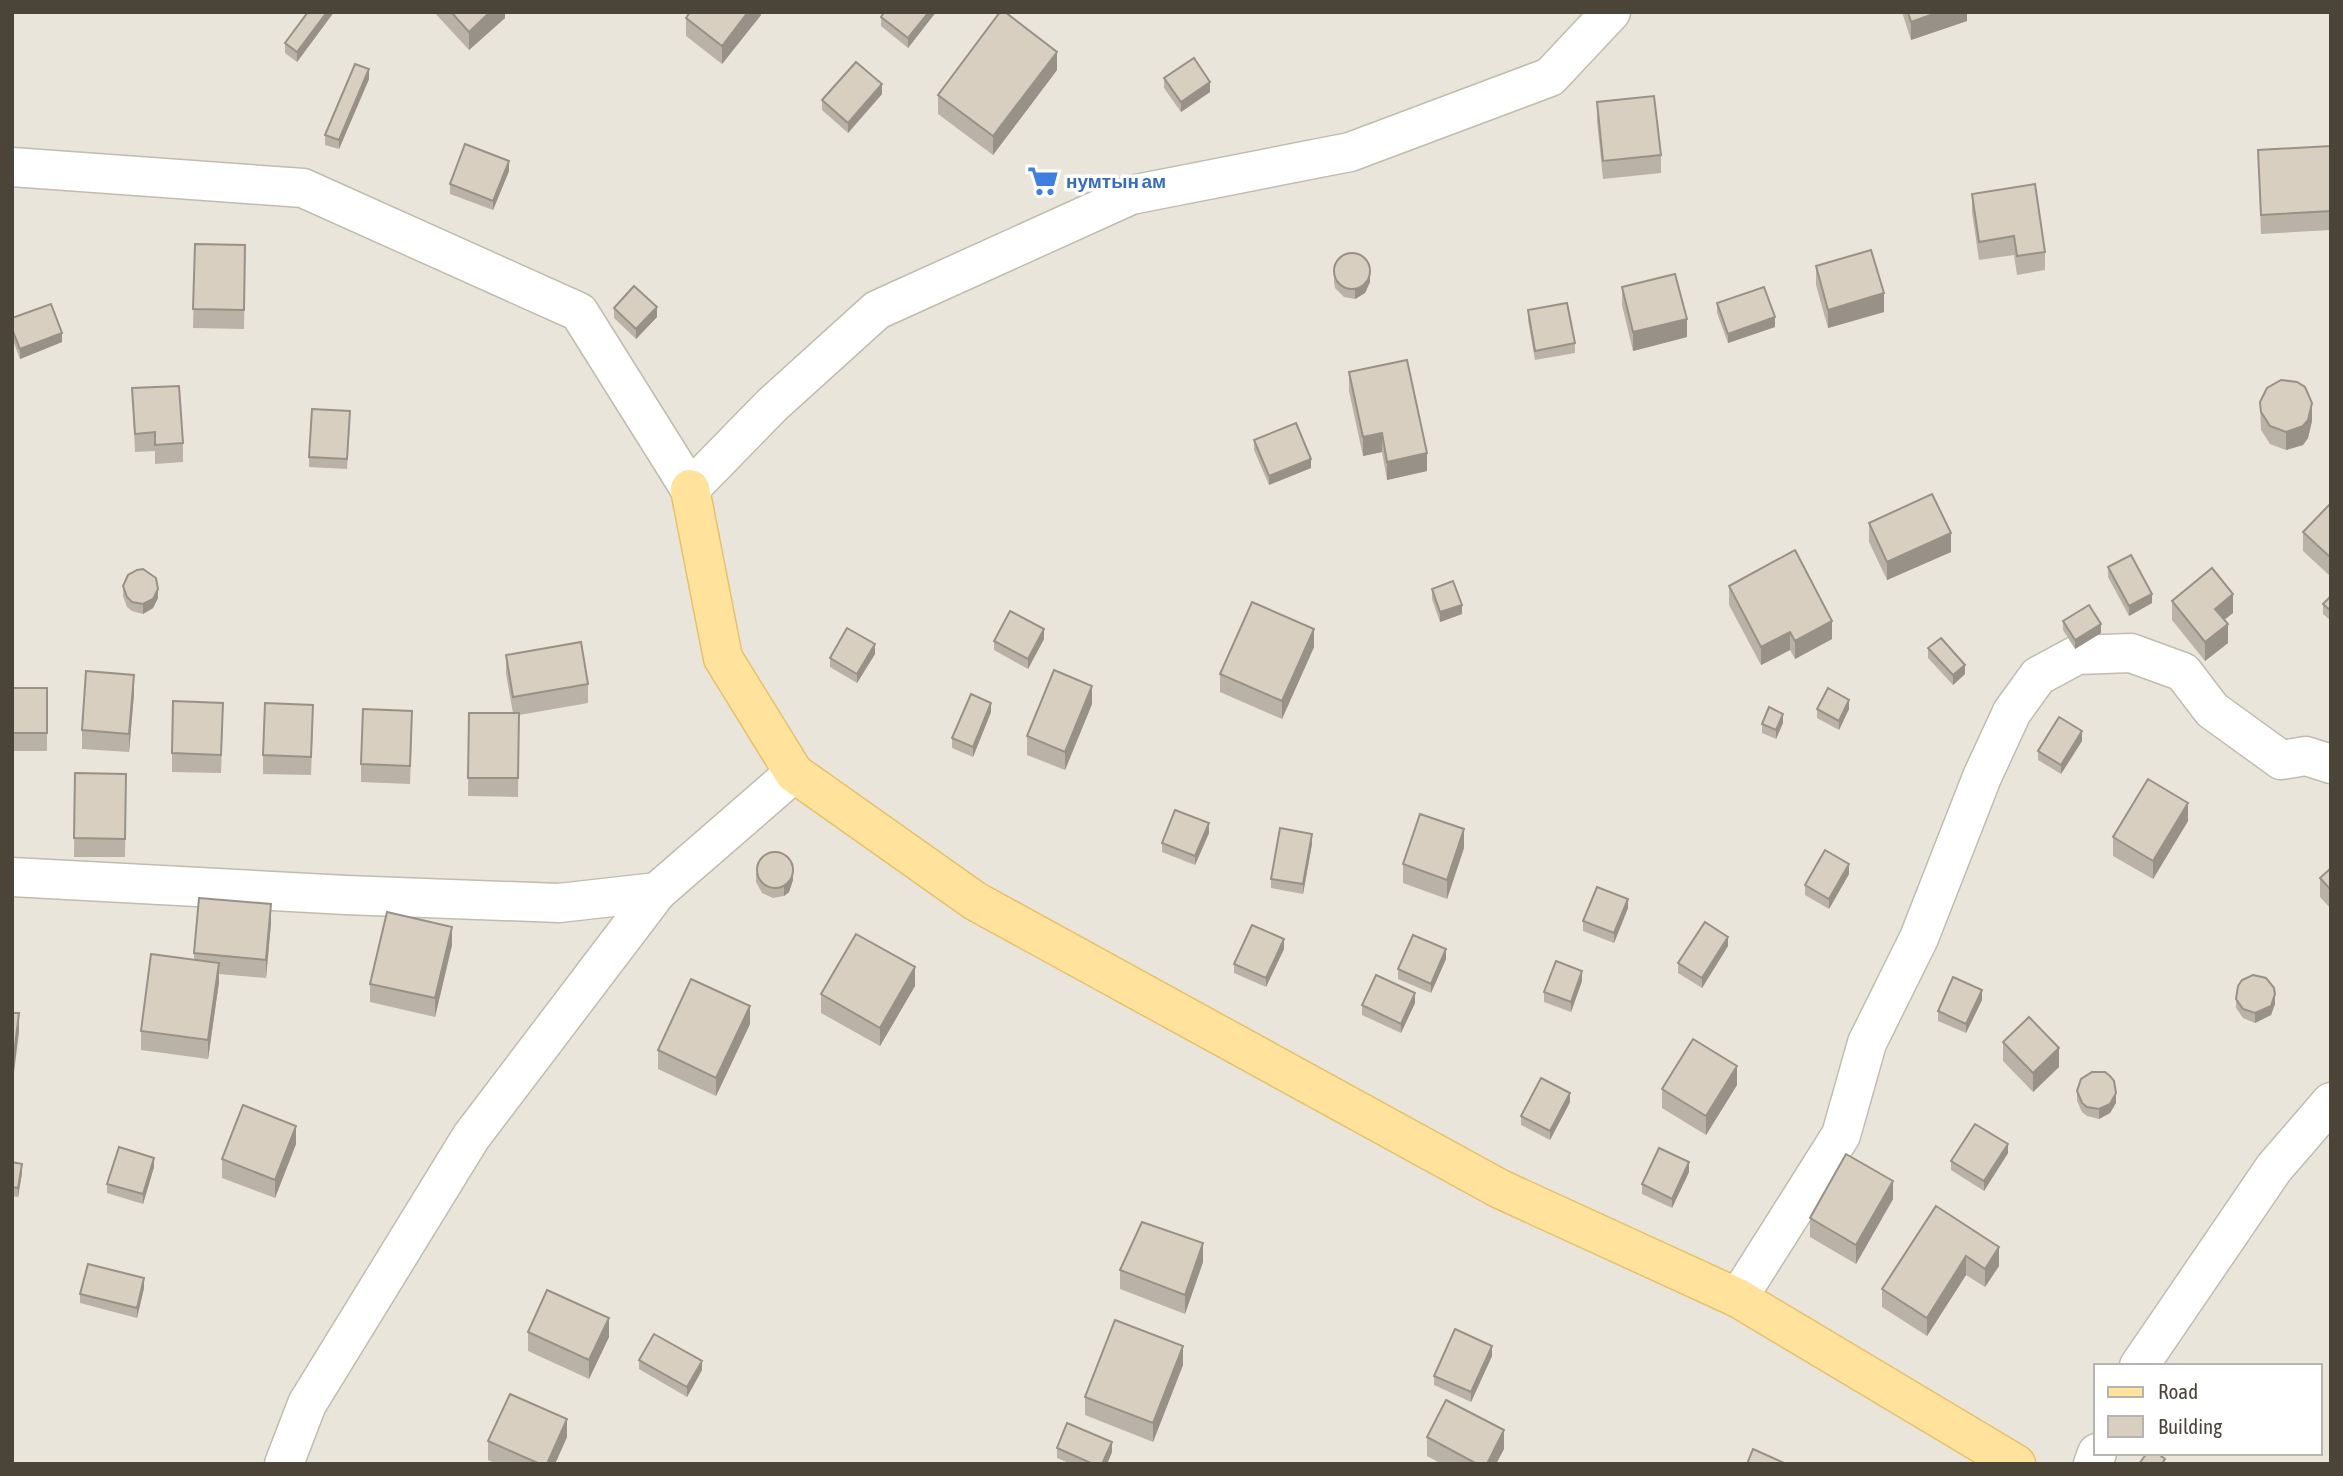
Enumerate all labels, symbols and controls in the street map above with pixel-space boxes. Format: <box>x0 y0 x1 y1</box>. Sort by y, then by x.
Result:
supermarket icon: нумтын ам <box>1026 164 1060 198</box>
place label: нумтын ам <box>1066 170 1166 192</box>
legend <box>2094 1364 2322 1455</box>
text: Road <box>2158 1379 2198 1403</box>
text: Building <box>2158 1414 2222 1438</box>

